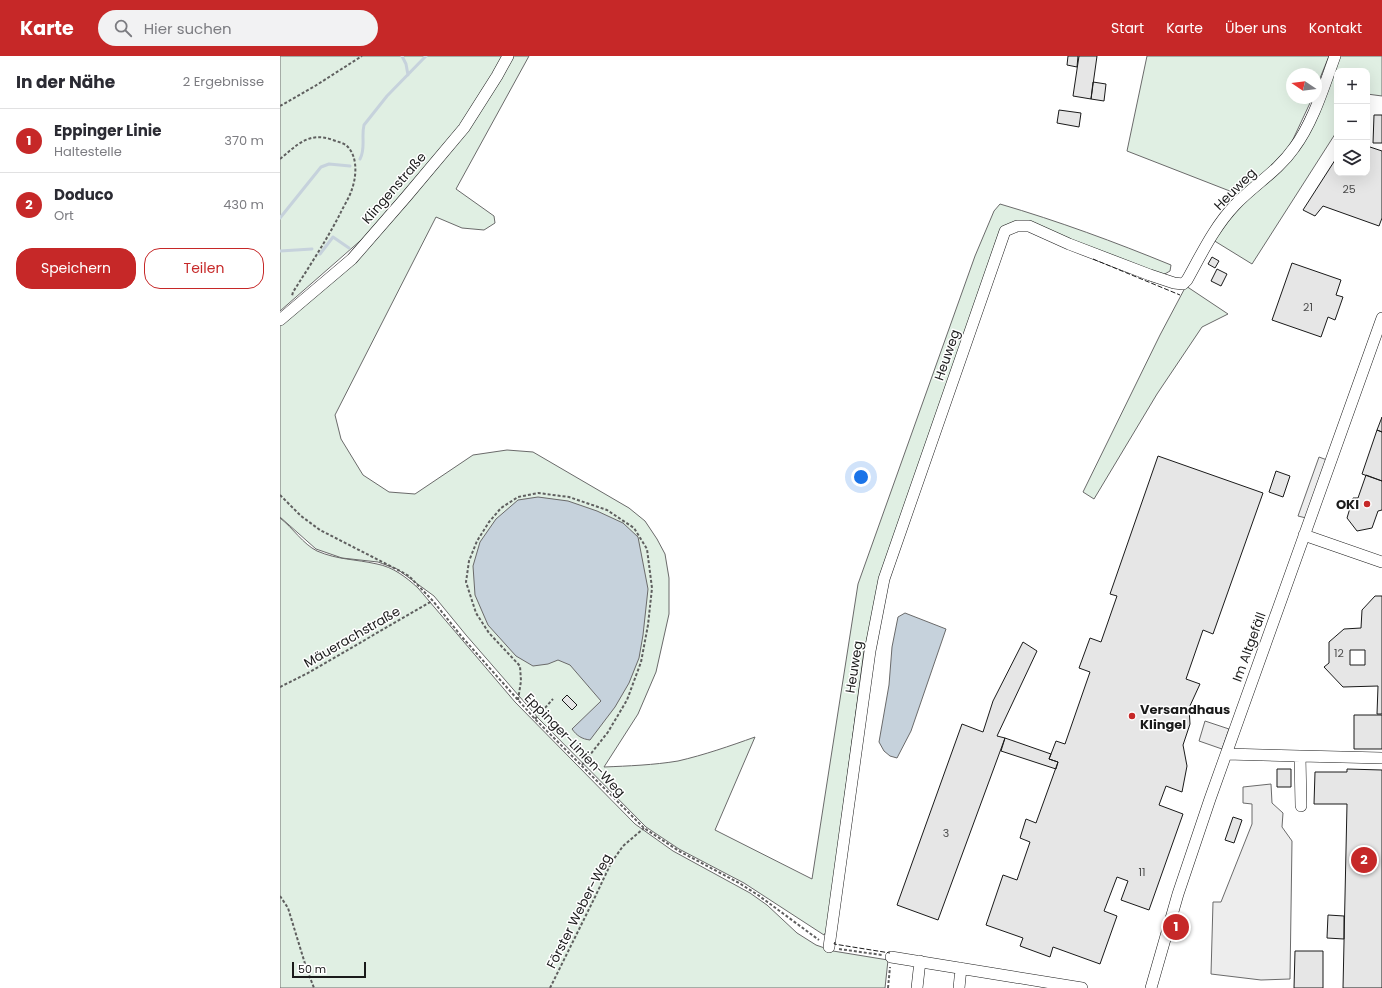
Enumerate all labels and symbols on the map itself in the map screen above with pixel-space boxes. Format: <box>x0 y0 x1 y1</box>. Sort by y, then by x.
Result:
north arrow <box>1286 68 1322 104</box>
street label: Klingenstraße <box>357 148 431 228</box>
street label: Heuweg <box>1210 164 1260 214</box>
house number: 25 <box>1342 181 1356 197</box>
house number: 21 <box>1303 299 1313 315</box>
street label: Heuweg <box>929 327 965 383</box>
your location <box>851 467 871 487</box>
place label: OKI <box>1336 495 1359 514</box>
marker: OKI <box>1362 499 1372 509</box>
street label: Mäuerachstraße <box>300 602 404 672</box>
street label: Im Altgefäll <box>1228 609 1270 685</box>
street label: Heuweg <box>840 639 868 695</box>
house number: 12 <box>1334 645 1344 661</box>
street label: Eppinger-Linien-Weg <box>520 689 630 801</box>
place label: Versandhaus Klingel <box>1140 700 1230 734</box>
marker: Versandhaus Klingel <box>1127 711 1137 721</box>
house number: 3 <box>943 825 949 841</box>
pin: 2 <box>1351 845 1377 875</box>
street label: Förster Weber-Weg <box>542 850 616 972</box>
house number: 11 <box>1138 864 1146 880</box>
pin: 1 <box>1163 912 1189 942</box>
scale bar <box>292 960 366 979</box>

